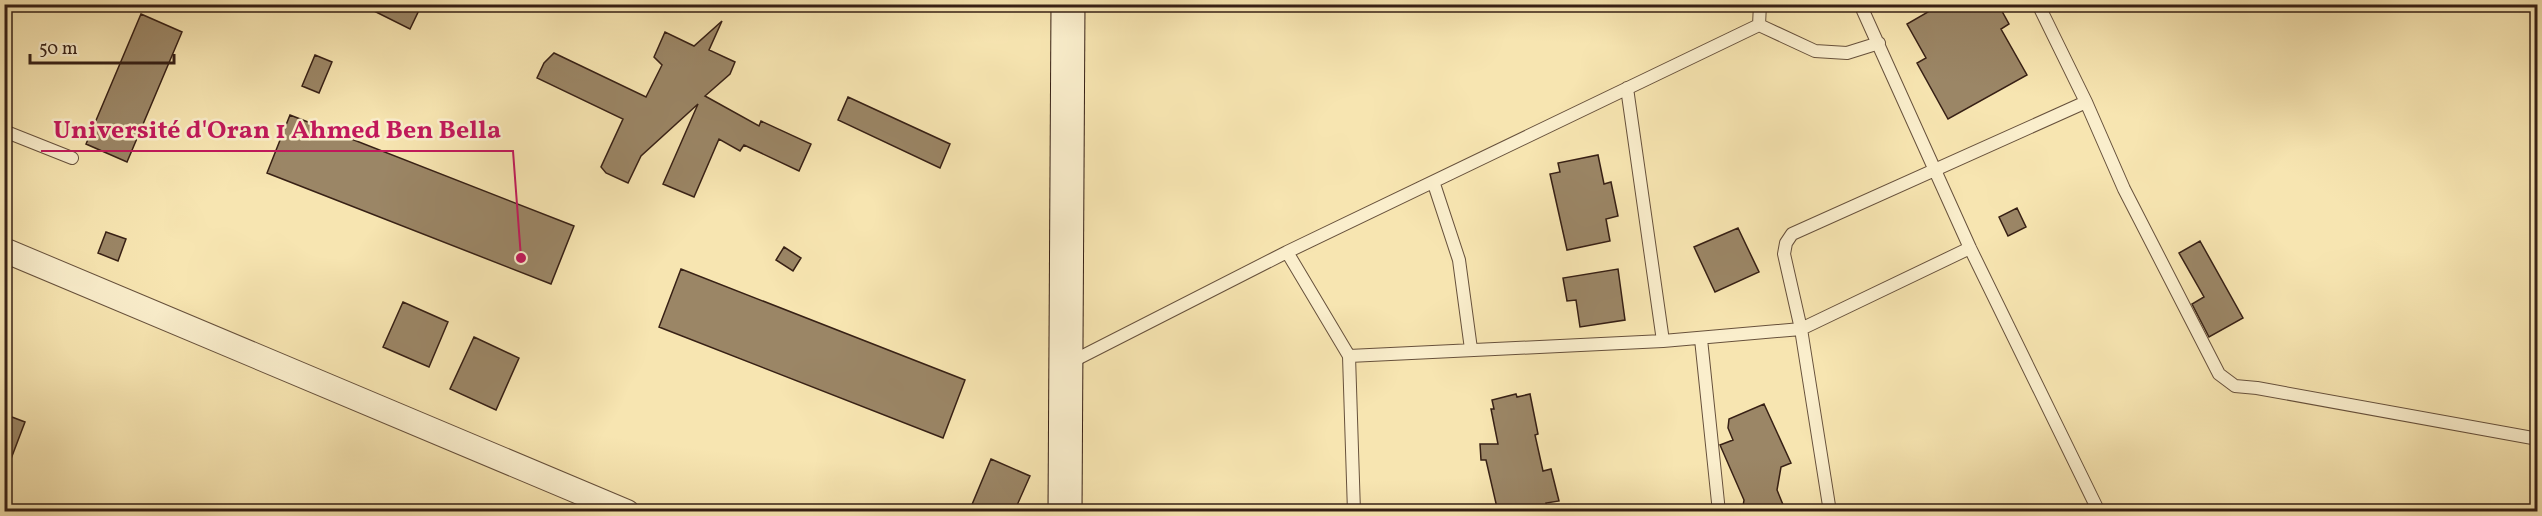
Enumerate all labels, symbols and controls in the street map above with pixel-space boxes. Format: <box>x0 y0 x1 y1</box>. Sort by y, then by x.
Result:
scale bar <box>30 27 174 65</box>
text: 50 m <box>39 37 78 62</box>
callout: Université d'Oran 1 Ahmed Ben Bella <box>41 107 513 151</box>
text: Université d'Oran 1 Ahmed Ben Bella <box>53 113 501 149</box>

